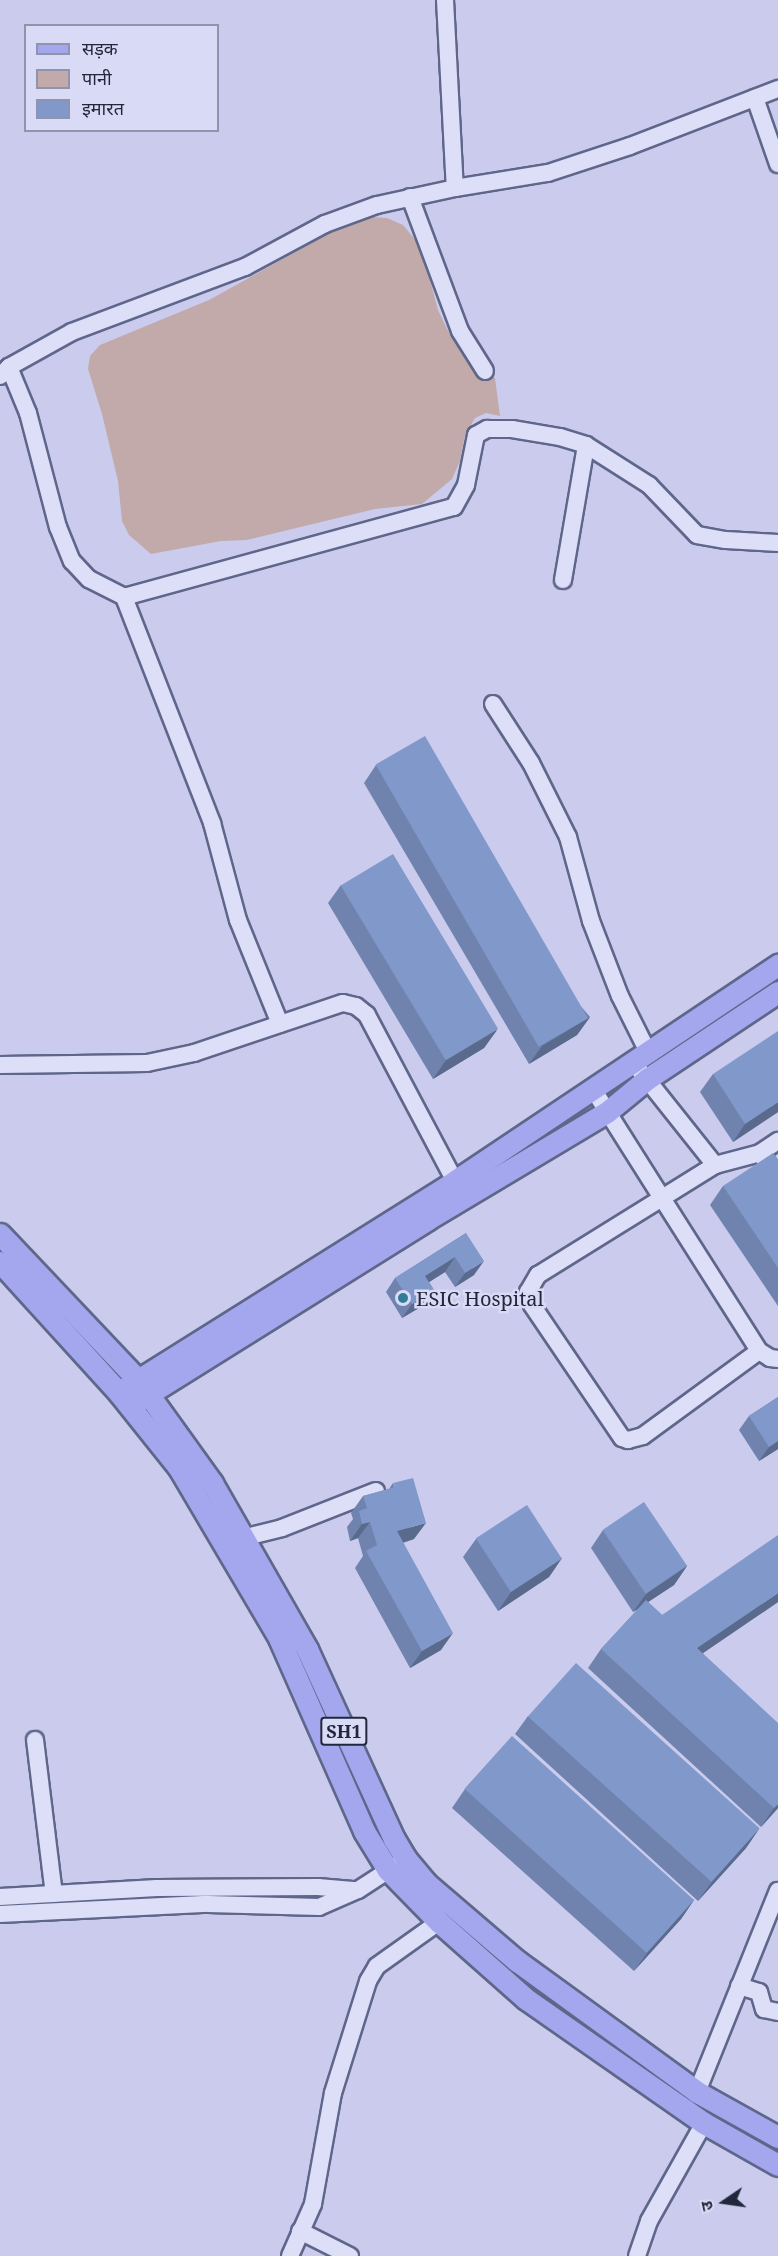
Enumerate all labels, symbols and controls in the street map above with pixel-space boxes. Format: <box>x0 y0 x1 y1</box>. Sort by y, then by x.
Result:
legend <box>24 24 219 132</box>
text: सड़क <box>82 36 118 60</box>
text: पानी <box>82 66 112 90</box>
text: इमारत <box>82 96 124 120</box>
place label: ESIC Hospital <box>416 1286 544 1310</box>
marker: ESIC Hospital <box>394 1289 412 1307</box>
road number: SH1 <box>320 1716 368 1746</box>
north arrow <box>694 2172 754 2232</box>
text: उ <box>695 2199 718 2213</box>

